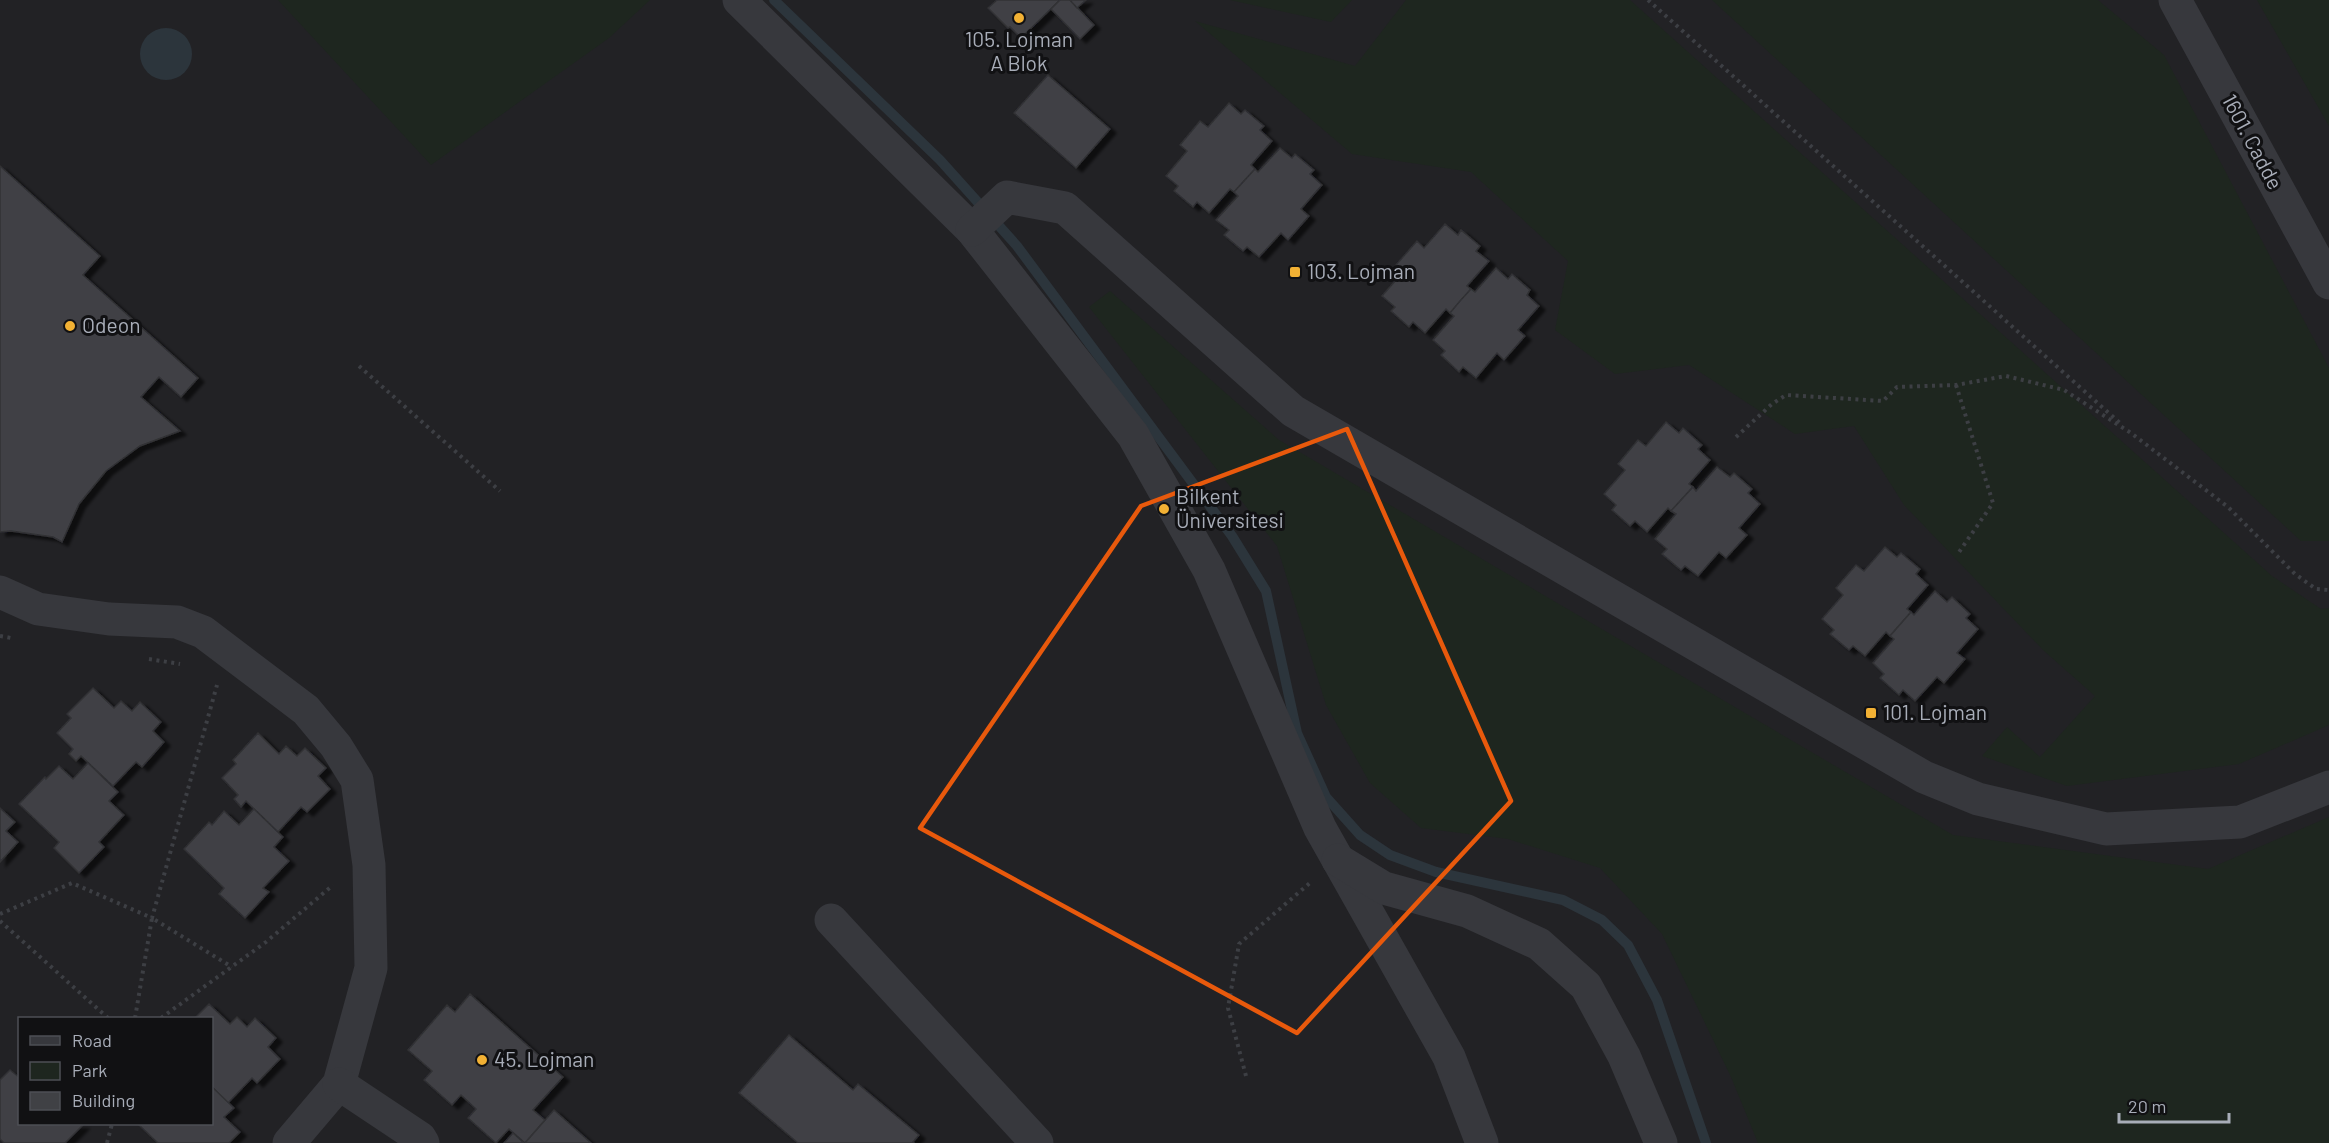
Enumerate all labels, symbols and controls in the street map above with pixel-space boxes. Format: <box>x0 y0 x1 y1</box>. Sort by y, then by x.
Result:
marker: 105. Lojman A Blok <box>1012 11 1026 25</box>
place label: 105. Lojman A Blok <box>965 26 1073 75</box>
street label: 1601. Cadde <box>2218 89 2289 193</box>
place label: 103. Lojman <box>1307 258 1415 283</box>
marker: 103. Lojman <box>1288 265 1302 279</box>
place label: Odeon <box>82 312 140 337</box>
marker: Odeon <box>63 319 77 333</box>
place label: Bilkent Üniversitesi <box>1176 483 1284 532</box>
marker: Bilkent Üniversitesi <box>1157 502 1171 516</box>
place label: 101. Lojman <box>1883 699 1987 724</box>
marker: 101. Lojman <box>1864 706 1878 720</box>
legend <box>18 1017 213 1125</box>
text: Road <box>72 1029 112 1051</box>
place label: 45. Lojman <box>494 1046 594 1071</box>
marker: 45. Lojman <box>475 1053 489 1067</box>
text: Park <box>72 1059 107 1081</box>
scale bar <box>2119 1086 2228 1124</box>
text: Building <box>72 1089 135 1111</box>
text: 20 m <box>2128 1095 2166 1117</box>

